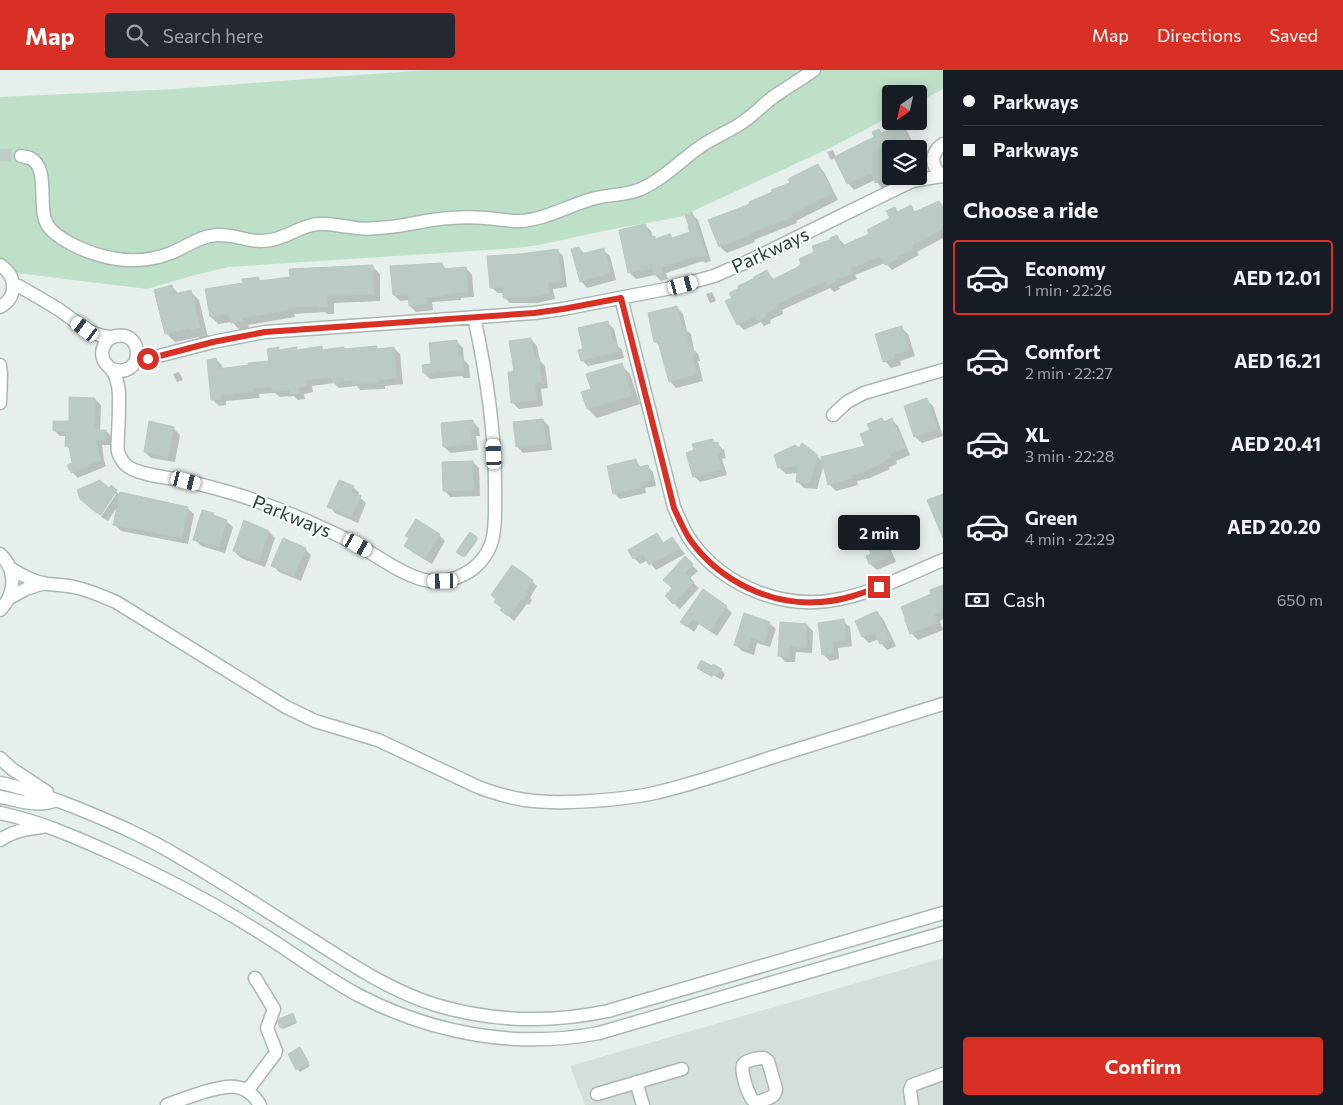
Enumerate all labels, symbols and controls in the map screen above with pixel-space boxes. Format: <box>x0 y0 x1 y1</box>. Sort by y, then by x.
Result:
search box <box>105 13 455 58</box>
text: Map <box>25 21 75 50</box>
icon: search <box>123 21 151 49</box>
text: Search here <box>163 24 263 47</box>
text: Map <box>1092 24 1129 46</box>
text: Directions <box>1157 24 1241 46</box>
text: Saved <box>1269 24 1318 46</box>
north arrow <box>882 85 928 130</box>
map controls <box>882 85 927 185</box>
text: Parkways <box>993 90 1079 113</box>
text: Parkways <box>993 138 1079 161</box>
button: layers <box>882 140 927 185</box>
text: Choose a ride <box>963 196 1098 223</box>
street label: Parkways <box>727 222 812 277</box>
icon: car <box>965 255 1010 300</box>
text: Economy <box>1025 257 1106 280</box>
text: AED 12.01 <box>1233 266 1321 289</box>
car <box>666 274 699 296</box>
text: 1 min · 22:26 <box>1025 280 1112 299</box>
car <box>68 314 101 344</box>
icon: car <box>965 338 1010 383</box>
text: Comfort <box>1025 340 1101 363</box>
route start <box>137 348 159 370</box>
text: AED 16.21 <box>1234 349 1321 372</box>
text: 2 min · 22:27 <box>1025 363 1113 382</box>
icon: car <box>965 421 1010 466</box>
text: XL <box>1025 423 1050 446</box>
text: AED 20.41 <box>1231 432 1321 455</box>
car <box>485 439 502 469</box>
text: 3 min · 22:28 <box>1025 446 1114 465</box>
car <box>169 470 202 492</box>
street label: Parkways <box>249 489 335 542</box>
icon: car <box>965 504 1010 549</box>
text: Green <box>1025 506 1077 529</box>
callout: 2 min <box>838 514 920 550</box>
text: AED 20.20 <box>1227 515 1321 538</box>
text: 2 min <box>859 523 899 542</box>
text: 4 min · 22:29 <box>1025 529 1115 548</box>
car <box>341 531 374 559</box>
car <box>427 573 458 589</box>
route end <box>868 576 890 598</box>
icon: cash <box>963 586 991 614</box>
text: Cash <box>1003 588 1045 611</box>
text: 650 m <box>1277 590 1323 609</box>
button: Confirm <box>963 1037 1323 1095</box>

